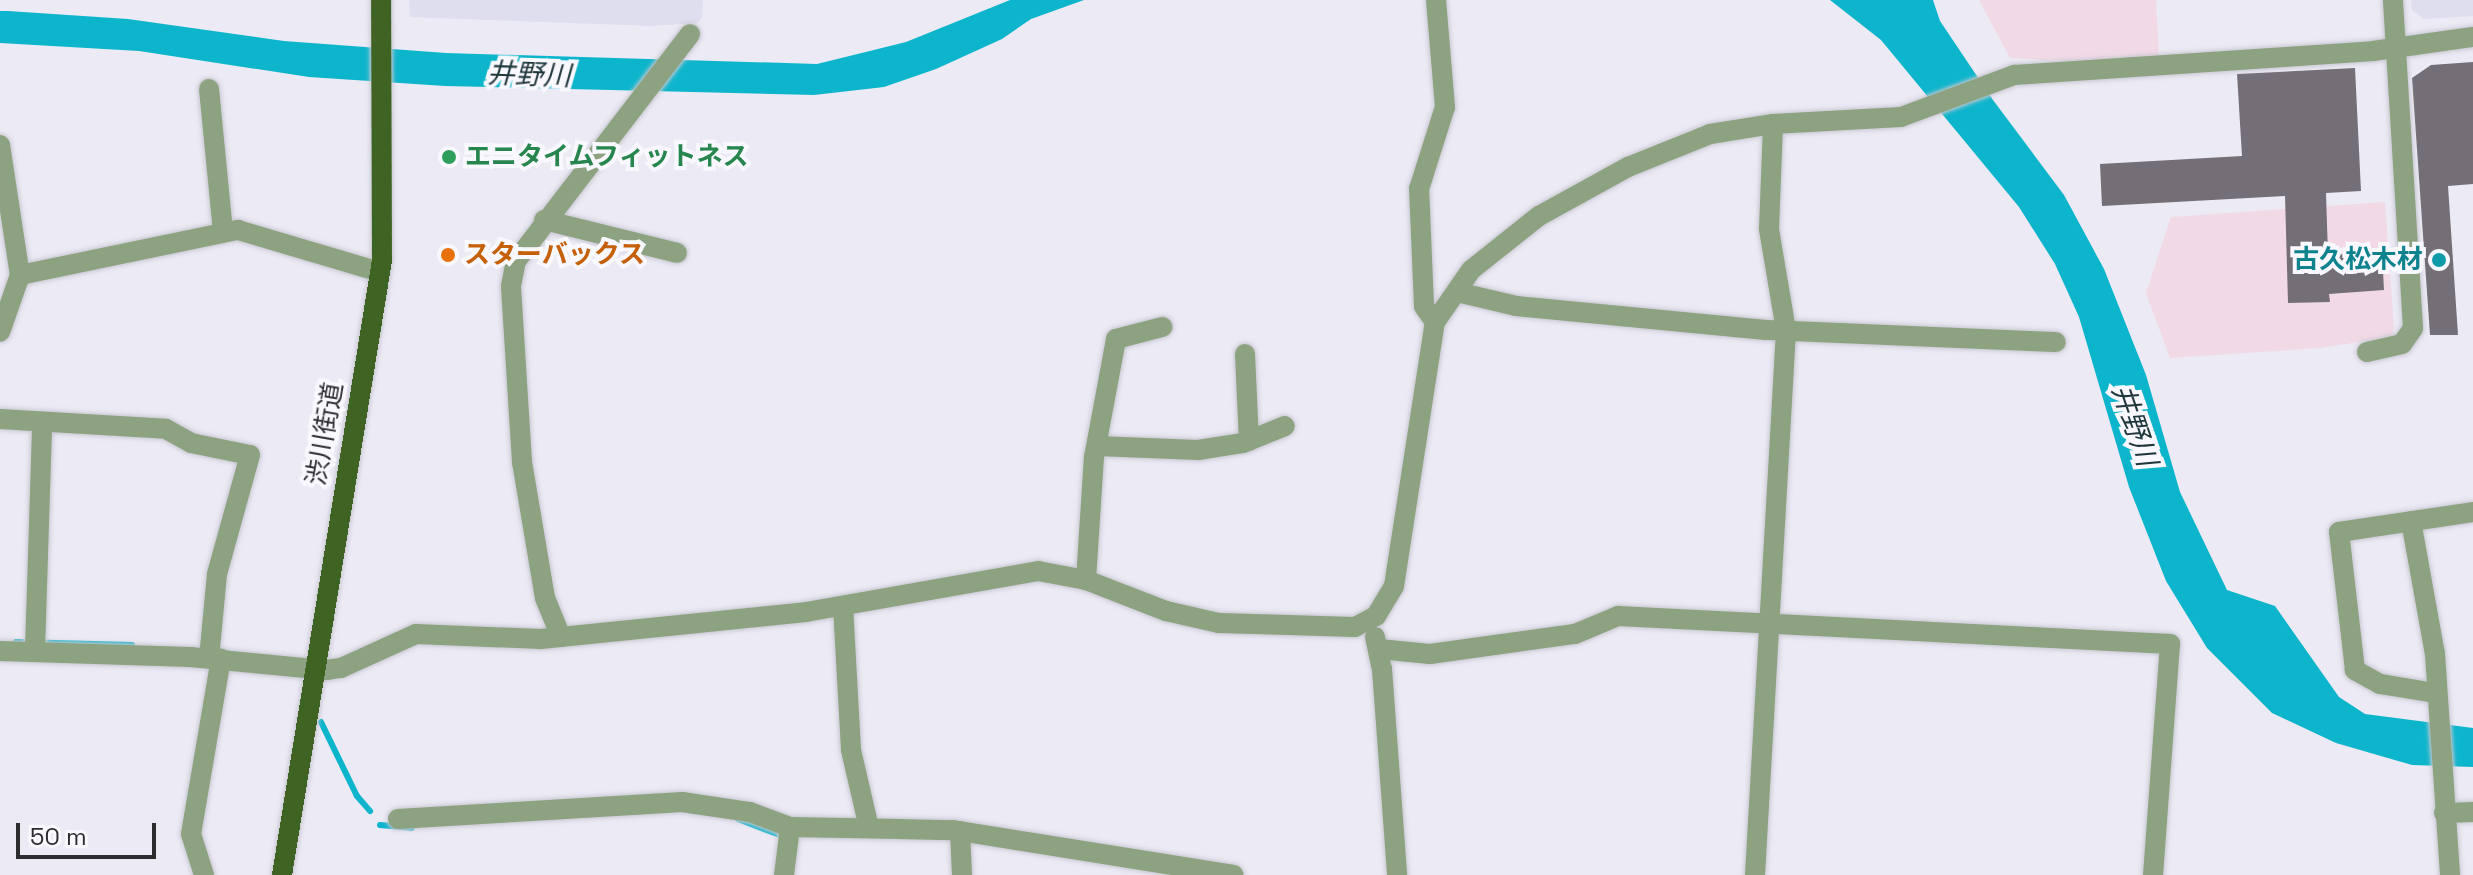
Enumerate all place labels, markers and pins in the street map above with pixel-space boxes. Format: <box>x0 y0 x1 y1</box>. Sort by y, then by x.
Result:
place label: エニタイムフィットネス <box>465 141 751 173</box>
marker: エニタイムフィットネス <box>440 148 458 166</box>
place label: スターバックス <box>464 239 646 271</box>
place label: 古久松木材 <box>2293 244 2423 276</box>
marker: スターバックス <box>439 246 457 264</box>
marker: 古久松木材 <box>2430 251 2448 269</box>

